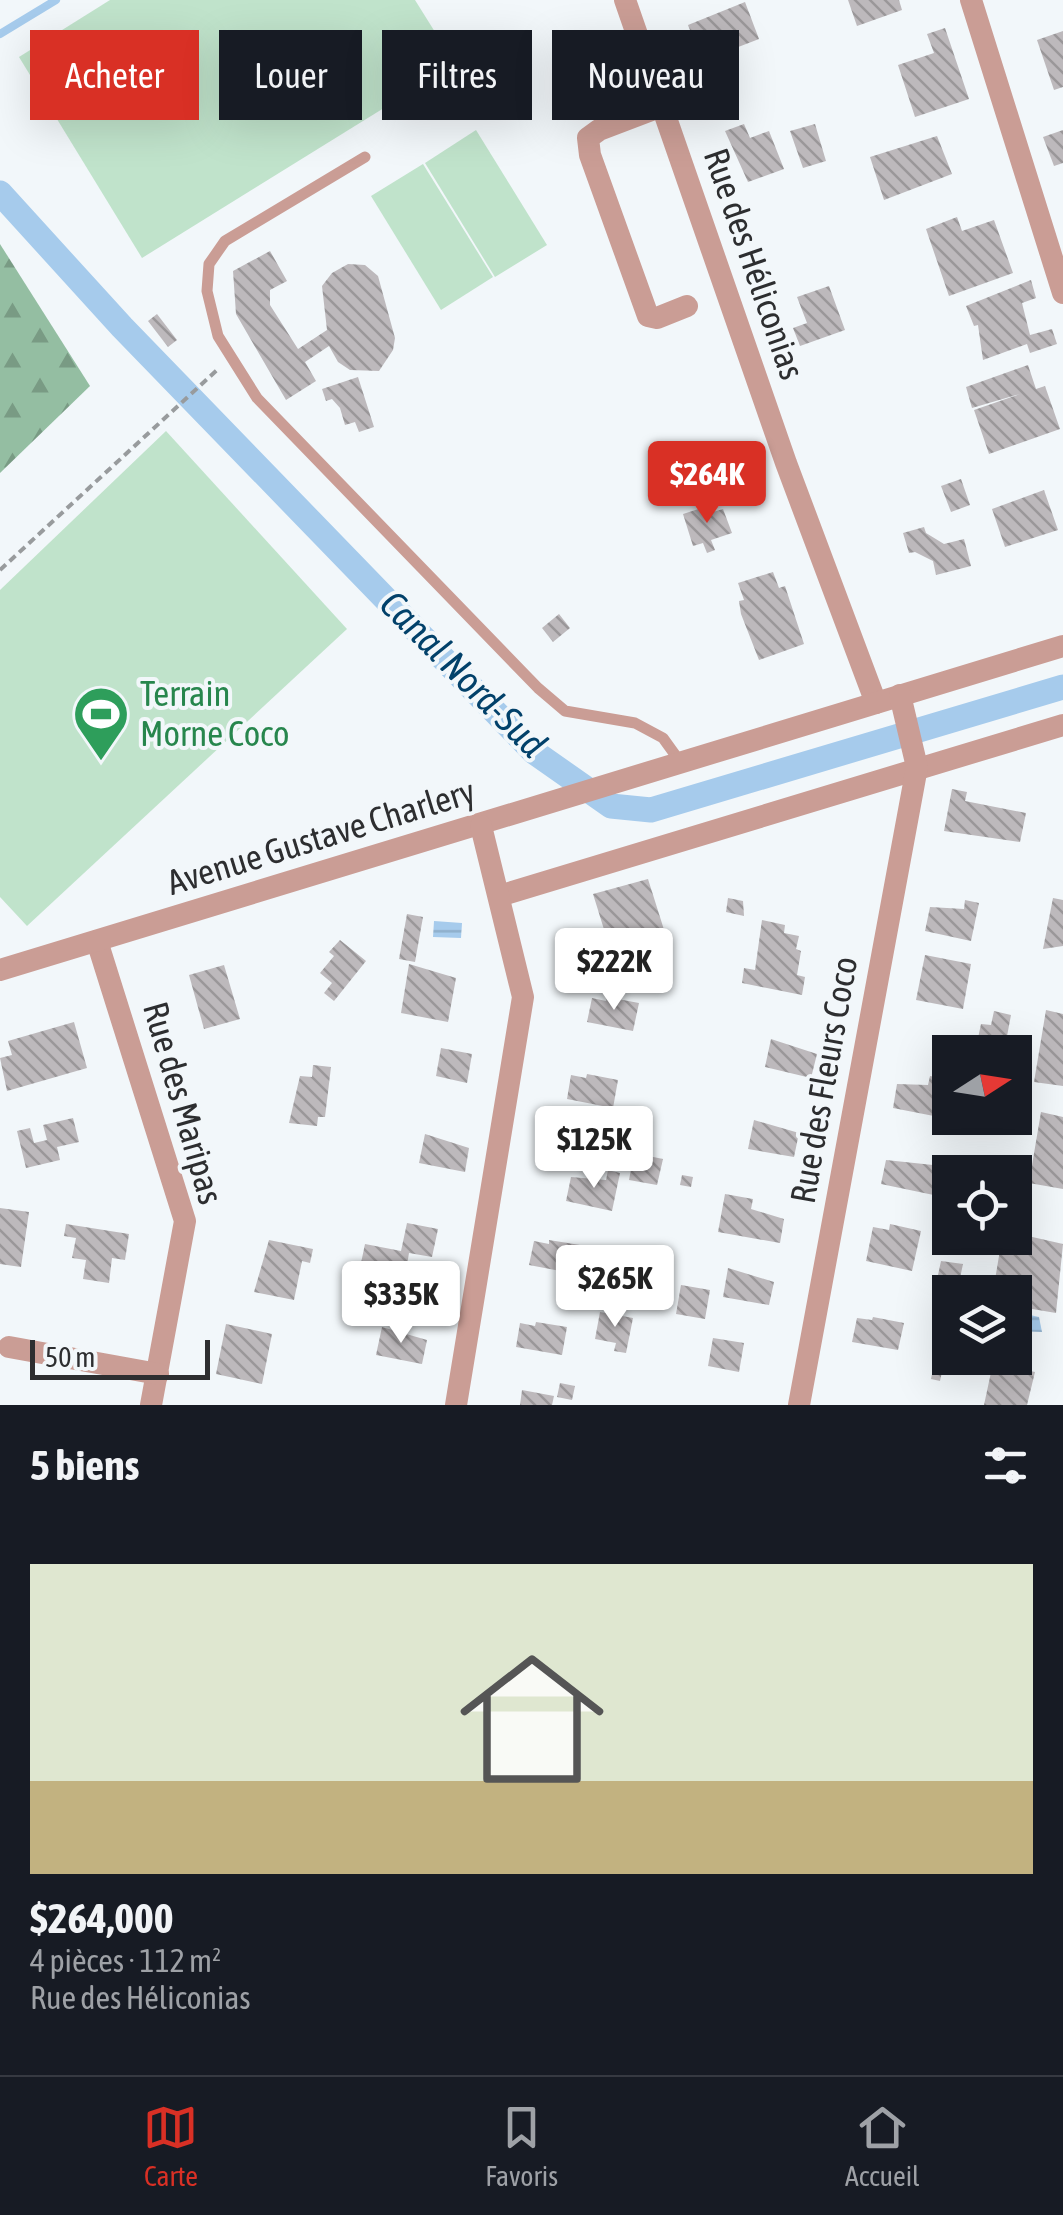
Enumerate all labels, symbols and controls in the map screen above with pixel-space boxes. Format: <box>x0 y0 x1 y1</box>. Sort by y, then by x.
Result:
chip: Acheter <box>30 30 199 120</box>
chip: Louer <box>219 30 362 120</box>
chip: Filtres <box>382 30 532 120</box>
chip: Nouveau <box>552 30 739 120</box>
street label: Rue des Héliconias <box>697 143 813 384</box>
pin: $264K <box>637 441 777 526</box>
text: $264K <box>670 455 744 492</box>
water label: Canal Nord-Sud <box>372 582 555 765</box>
place label: Terrain Morne Coco <box>140 673 290 753</box>
sports icon: Terrain Morne Coco <box>71 684 131 763</box>
street label: Avenue Gustave Charlery <box>162 770 479 902</box>
pin: $222K <box>544 928 684 1013</box>
text: $222K <box>577 942 651 979</box>
street label: Rue des Fleurs Coco <box>782 953 864 1206</box>
street label: Rue des Maripas <box>136 997 232 1208</box>
north arrow <box>932 1035 1032 1135</box>
map controls <box>932 1035 1032 1375</box>
pin: $125K <box>524 1106 664 1191</box>
text: $125K <box>557 1120 631 1157</box>
button: locate <box>932 1155 1032 1255</box>
pin: $265K <box>545 1245 685 1330</box>
text: $265K <box>578 1259 652 1296</box>
pin: $335K <box>331 1261 471 1346</box>
text: $335K <box>364 1275 438 1312</box>
button: layers <box>932 1275 1032 1375</box>
scale bar <box>30 1335 210 1380</box>
text: 50 m <box>45 1341 95 1373</box>
icon: filters <box>978 1438 1033 1493</box>
text: 5 biens <box>30 1441 139 1489</box>
icon: home <box>442 1629 622 1809</box>
text: $264,000 <box>30 1894 174 1942</box>
text: 4 pièces · 112 m² <box>30 1942 221 1979</box>
text: Rue des Héliconias <box>30 1979 251 2016</box>
tab: Carte <box>143 2100 198 2192</box>
tab: Favoris <box>485 2100 558 2192</box>
tab: Accueil <box>845 2100 920 2192</box>

